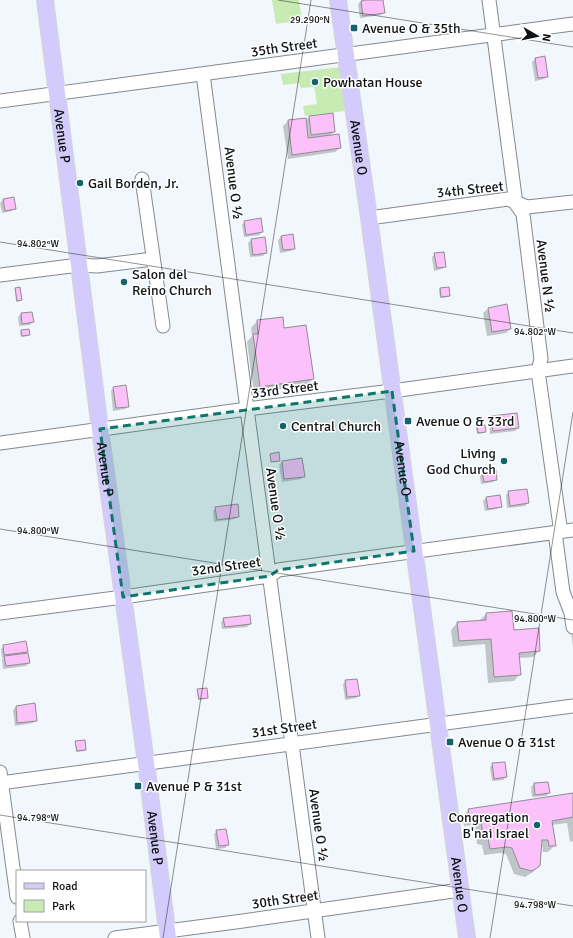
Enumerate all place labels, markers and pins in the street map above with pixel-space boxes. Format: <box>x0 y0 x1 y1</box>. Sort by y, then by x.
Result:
place label: Avenue O & 35th <box>362 20 461 37</box>
marker: Avenue O & 35th <box>349 23 359 33</box>
place label: Powhatan House <box>323 74 423 91</box>
marker: Powhatan House <box>310 77 320 87</box>
place label: Gail Borden, Jr. <box>88 175 179 192</box>
marker: Gail Borden, Jr. <box>75 178 85 188</box>
place label: Salon del Reino Church <box>132 266 212 299</box>
marker: Salon del Reino Church <box>119 277 129 287</box>
place label: Avenue O & 33rd <box>416 413 515 430</box>
marker: Avenue O & 33rd <box>403 416 413 426</box>
place label: Central Church <box>291 418 381 435</box>
marker: Central Church <box>278 421 288 431</box>
place label: Living God Church <box>426 445 496 478</box>
marker: Living God Church <box>499 456 509 466</box>
place label: Avenue O & 31st <box>458 734 555 751</box>
marker: Avenue O & 31st <box>445 737 455 747</box>
place label: Avenue P & 31st <box>146 778 242 795</box>
marker: Avenue P & 31st <box>133 781 143 791</box>
place label: Congregation B'nai Israel <box>448 809 529 842</box>
marker: Congregation B'nai Israel <box>532 820 542 830</box>

